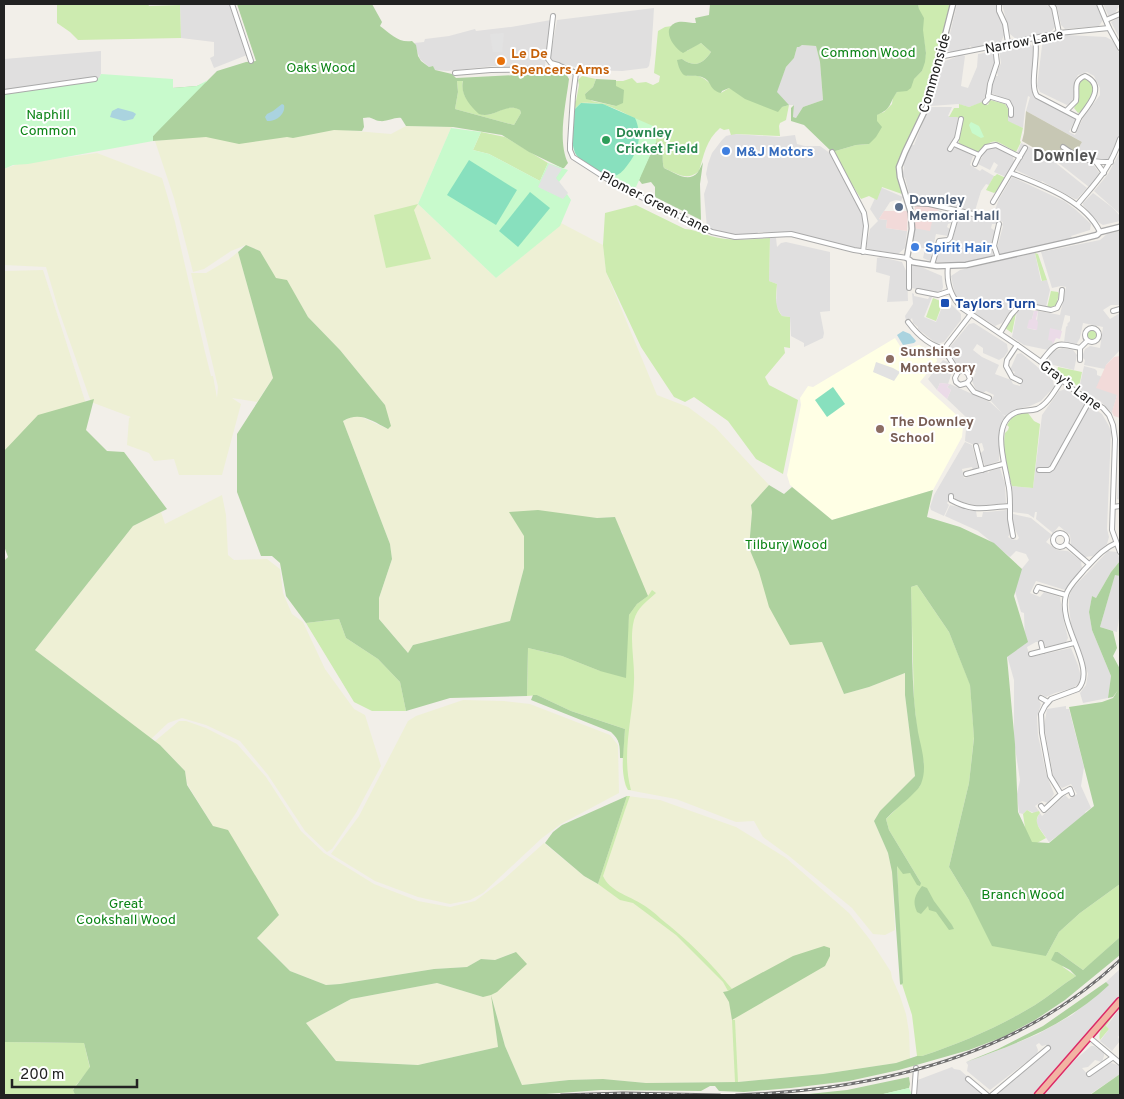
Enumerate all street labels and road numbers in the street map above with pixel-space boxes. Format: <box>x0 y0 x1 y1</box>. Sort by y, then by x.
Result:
street label: Narrow Lane <box>984 27 1065 58</box>
street label: Commonside <box>916 32 955 115</box>
street label: Plomer Green Lane <box>597 168 712 238</box>
street label: Gray's Lane <box>1036 357 1105 415</box>

